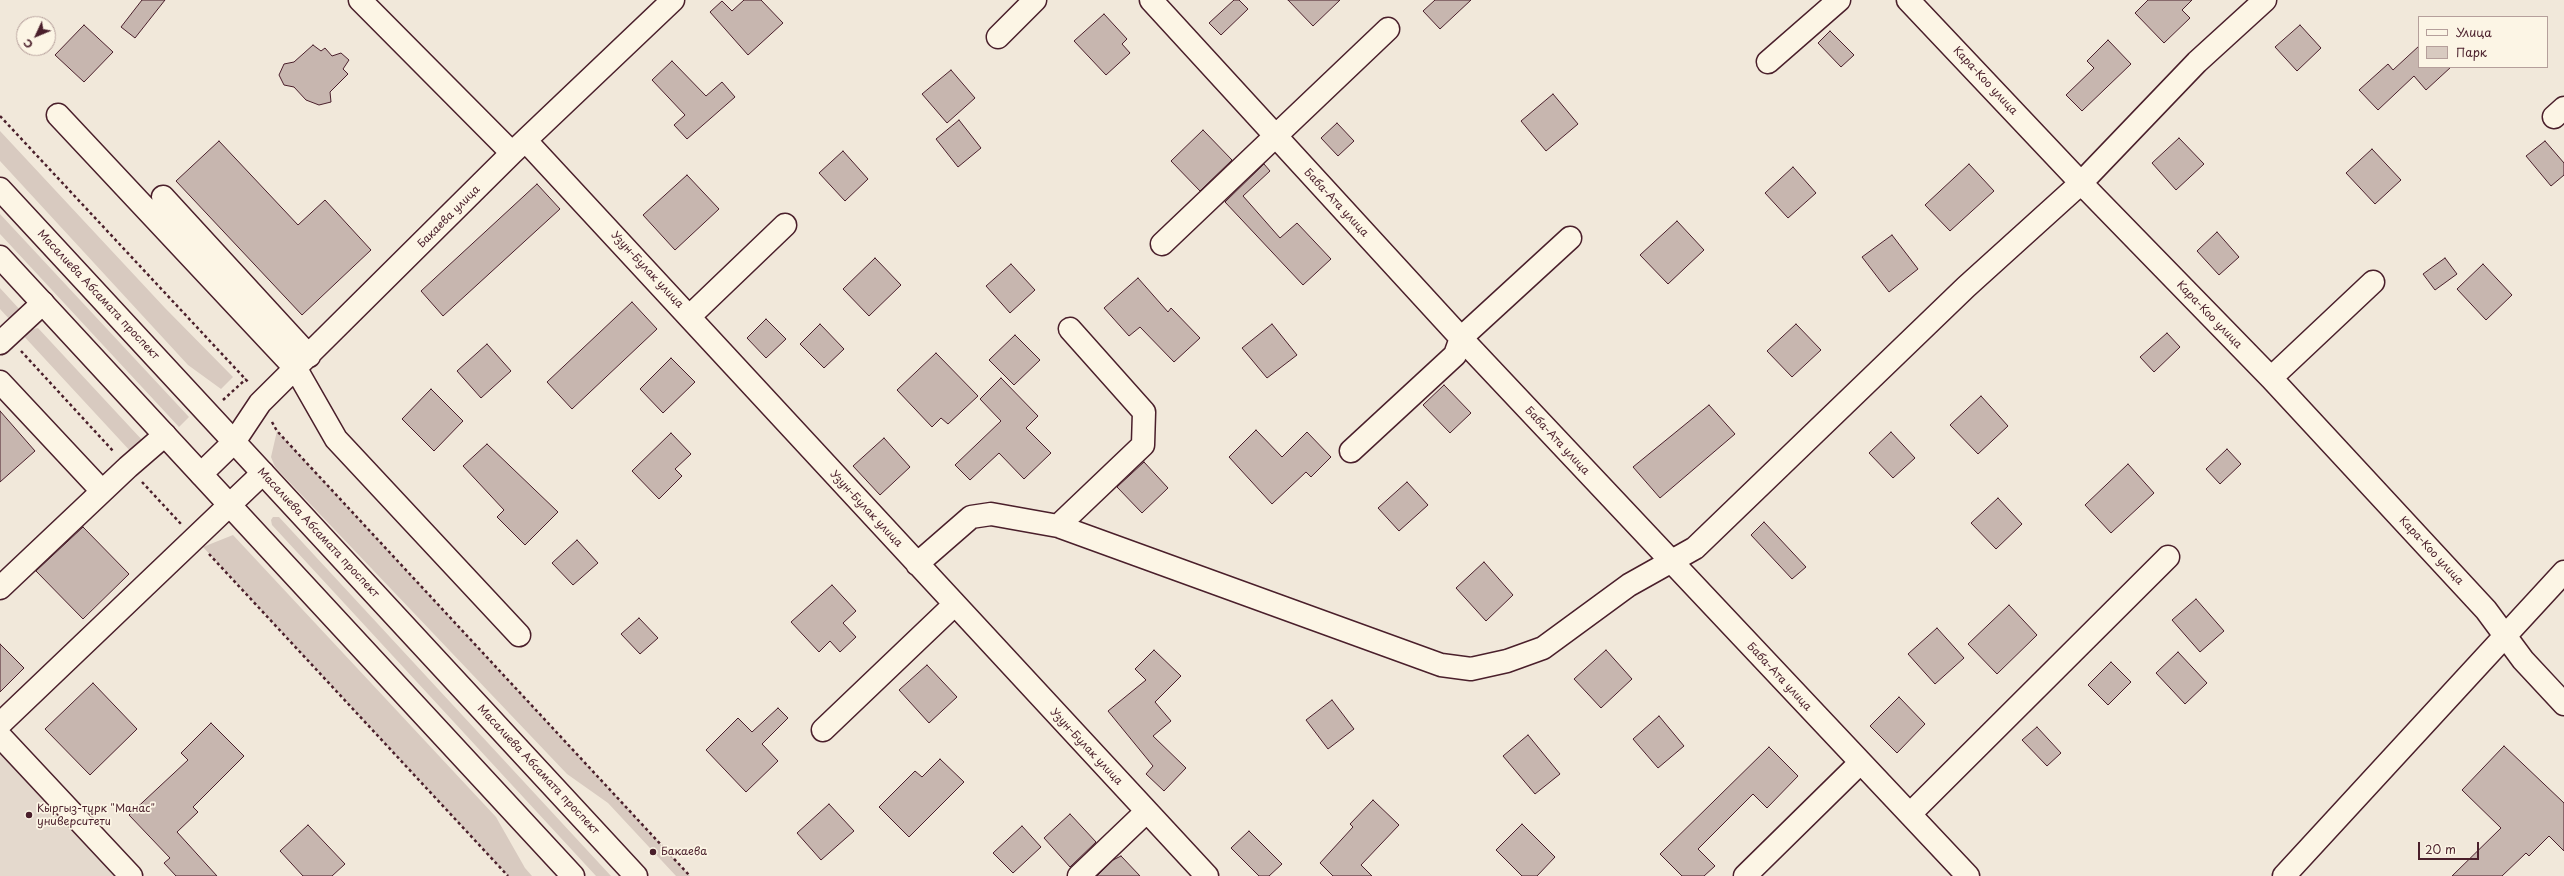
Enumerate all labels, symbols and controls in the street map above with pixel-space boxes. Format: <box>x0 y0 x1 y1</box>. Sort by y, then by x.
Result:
north arrow <box>16 16 56 56</box>
legend <box>2418 16 2548 68</box>
text: Улица <box>2456 23 2492 41</box>
text: С <box>19 35 37 53</box>
text: Парк <box>2456 43 2487 61</box>
street label: Кара-Коо улица <box>1950 44 2020 118</box>
street label: Баба-Ата улица <box>1301 166 1371 240</box>
street label: Бакаева улица <box>415 183 483 251</box>
street label: Масалиева Абсамата проспект <box>34 227 162 363</box>
street label: Узун-Булак улица <box>608 229 686 311</box>
street label: Кара-Коо улица <box>2174 279 2244 351</box>
street label: Баба-Ата улица <box>1522 404 1592 478</box>
street label: Масалиева Абсамата проспект <box>254 465 382 601</box>
street label: Узун-Булак улица <box>827 468 905 550</box>
street label: Кара-Коо улица <box>2396 514 2466 588</box>
street label: Баба-Ата улица <box>1744 640 1814 714</box>
street label: Масалиева Абсамата проспект <box>474 702 602 838</box>
street label: Узун-Булак улица <box>1047 706 1125 788</box>
place label: Кыргыз-түрк "Манас" университети <box>37 802 155 828</box>
marker: Кыргыз-түрк "Манас" университети <box>24 810 34 820</box>
scale bar <box>2420 834 2481 860</box>
text: 20 m <box>2425 840 2456 858</box>
place label: Бакаева <box>661 845 707 859</box>
marker: Бакаева <box>648 847 658 857</box>

